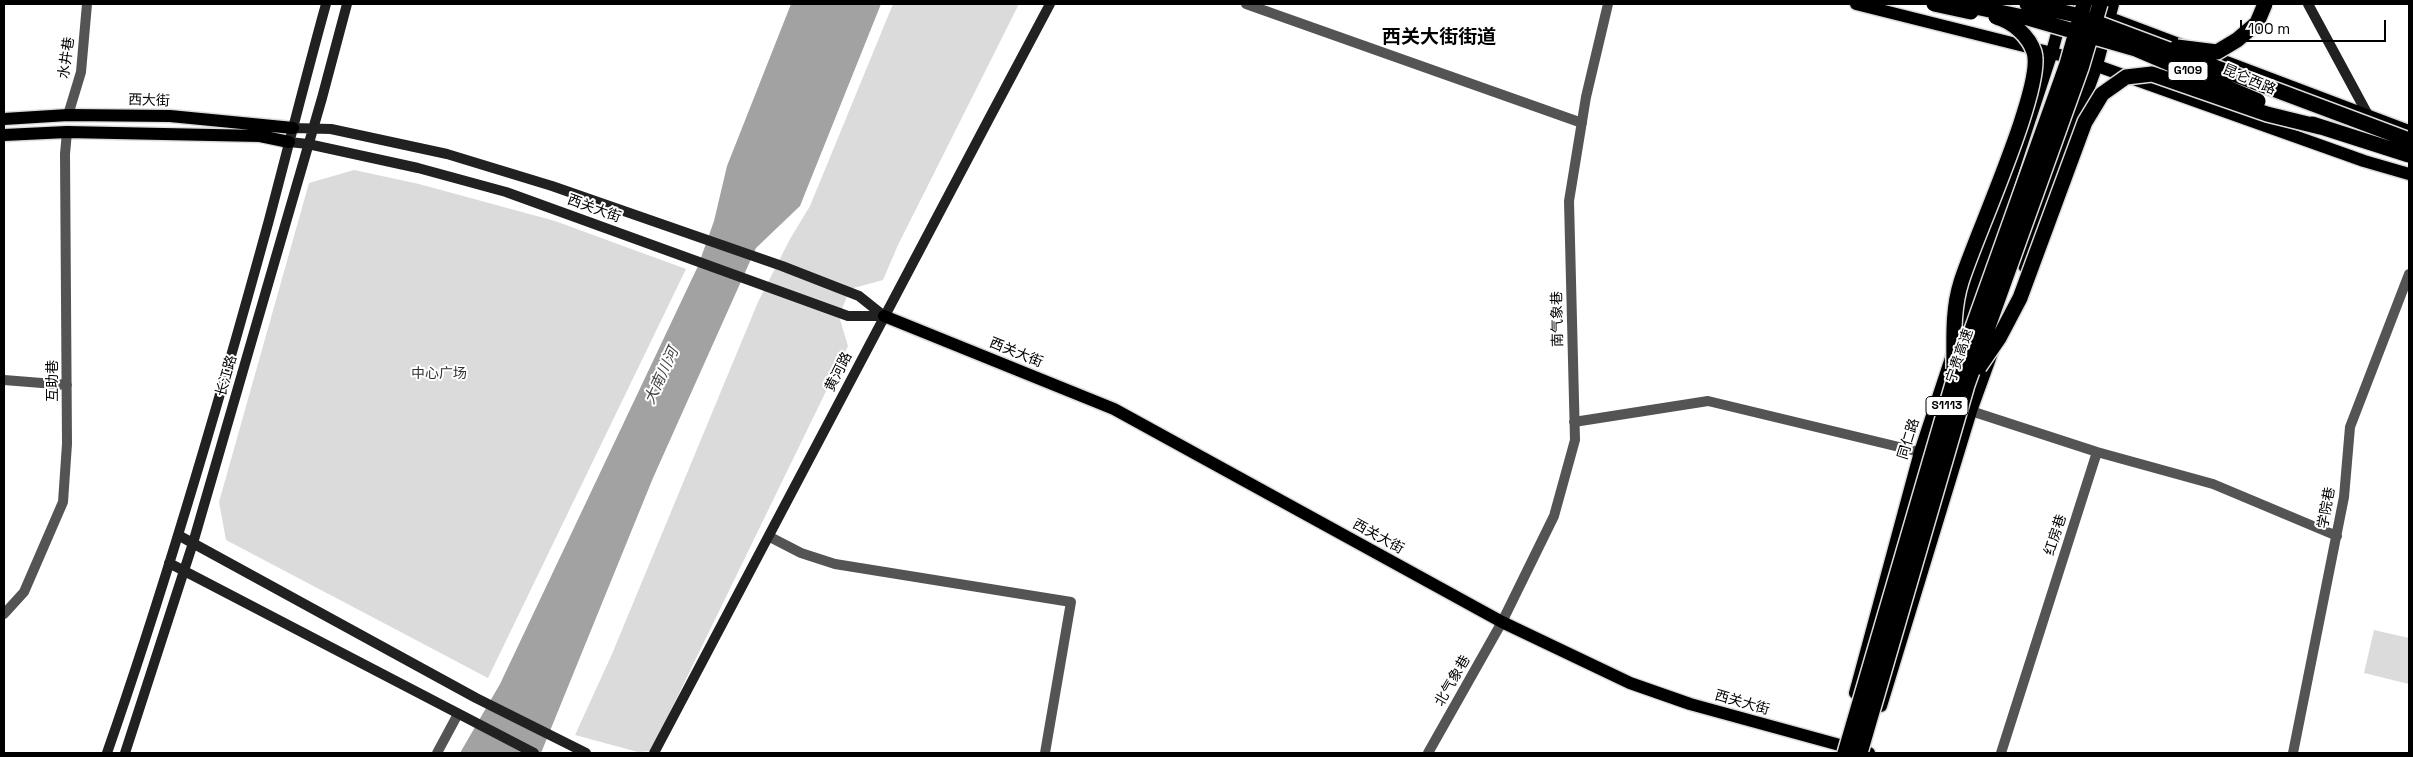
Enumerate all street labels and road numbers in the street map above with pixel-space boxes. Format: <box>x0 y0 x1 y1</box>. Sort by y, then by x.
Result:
street label: 水井巷 <box>56 36 78 80</box>
road number: G109 <box>2168 61 2208 80</box>
street label: 昆仑西路 <box>2220 61 2278 99</box>
street label: 西大街 <box>128 92 170 110</box>
street label: 西关大街 <box>565 192 623 226</box>
street label: 南气象巷 <box>1549 291 1567 347</box>
street label: 宁贵高速 <box>1943 327 1977 385</box>
street label: 西关大街 <box>987 335 1045 371</box>
street label: 黄河路 <box>822 349 856 395</box>
street label: 长江路 <box>213 353 241 399</box>
street label: 互助巷 <box>45 360 61 402</box>
road number: S1113 <box>1926 396 1968 416</box>
street label: 同仁路 <box>1895 416 1923 462</box>
street label: 学院巷 <box>2315 486 2339 530</box>
street label: 红房巷 <box>2042 512 2070 558</box>
street label: 西关大街 <box>1349 516 1407 558</box>
street label: 北气象巷 <box>1432 653 1474 709</box>
street label: 西关大街 <box>1713 687 1771 719</box>

